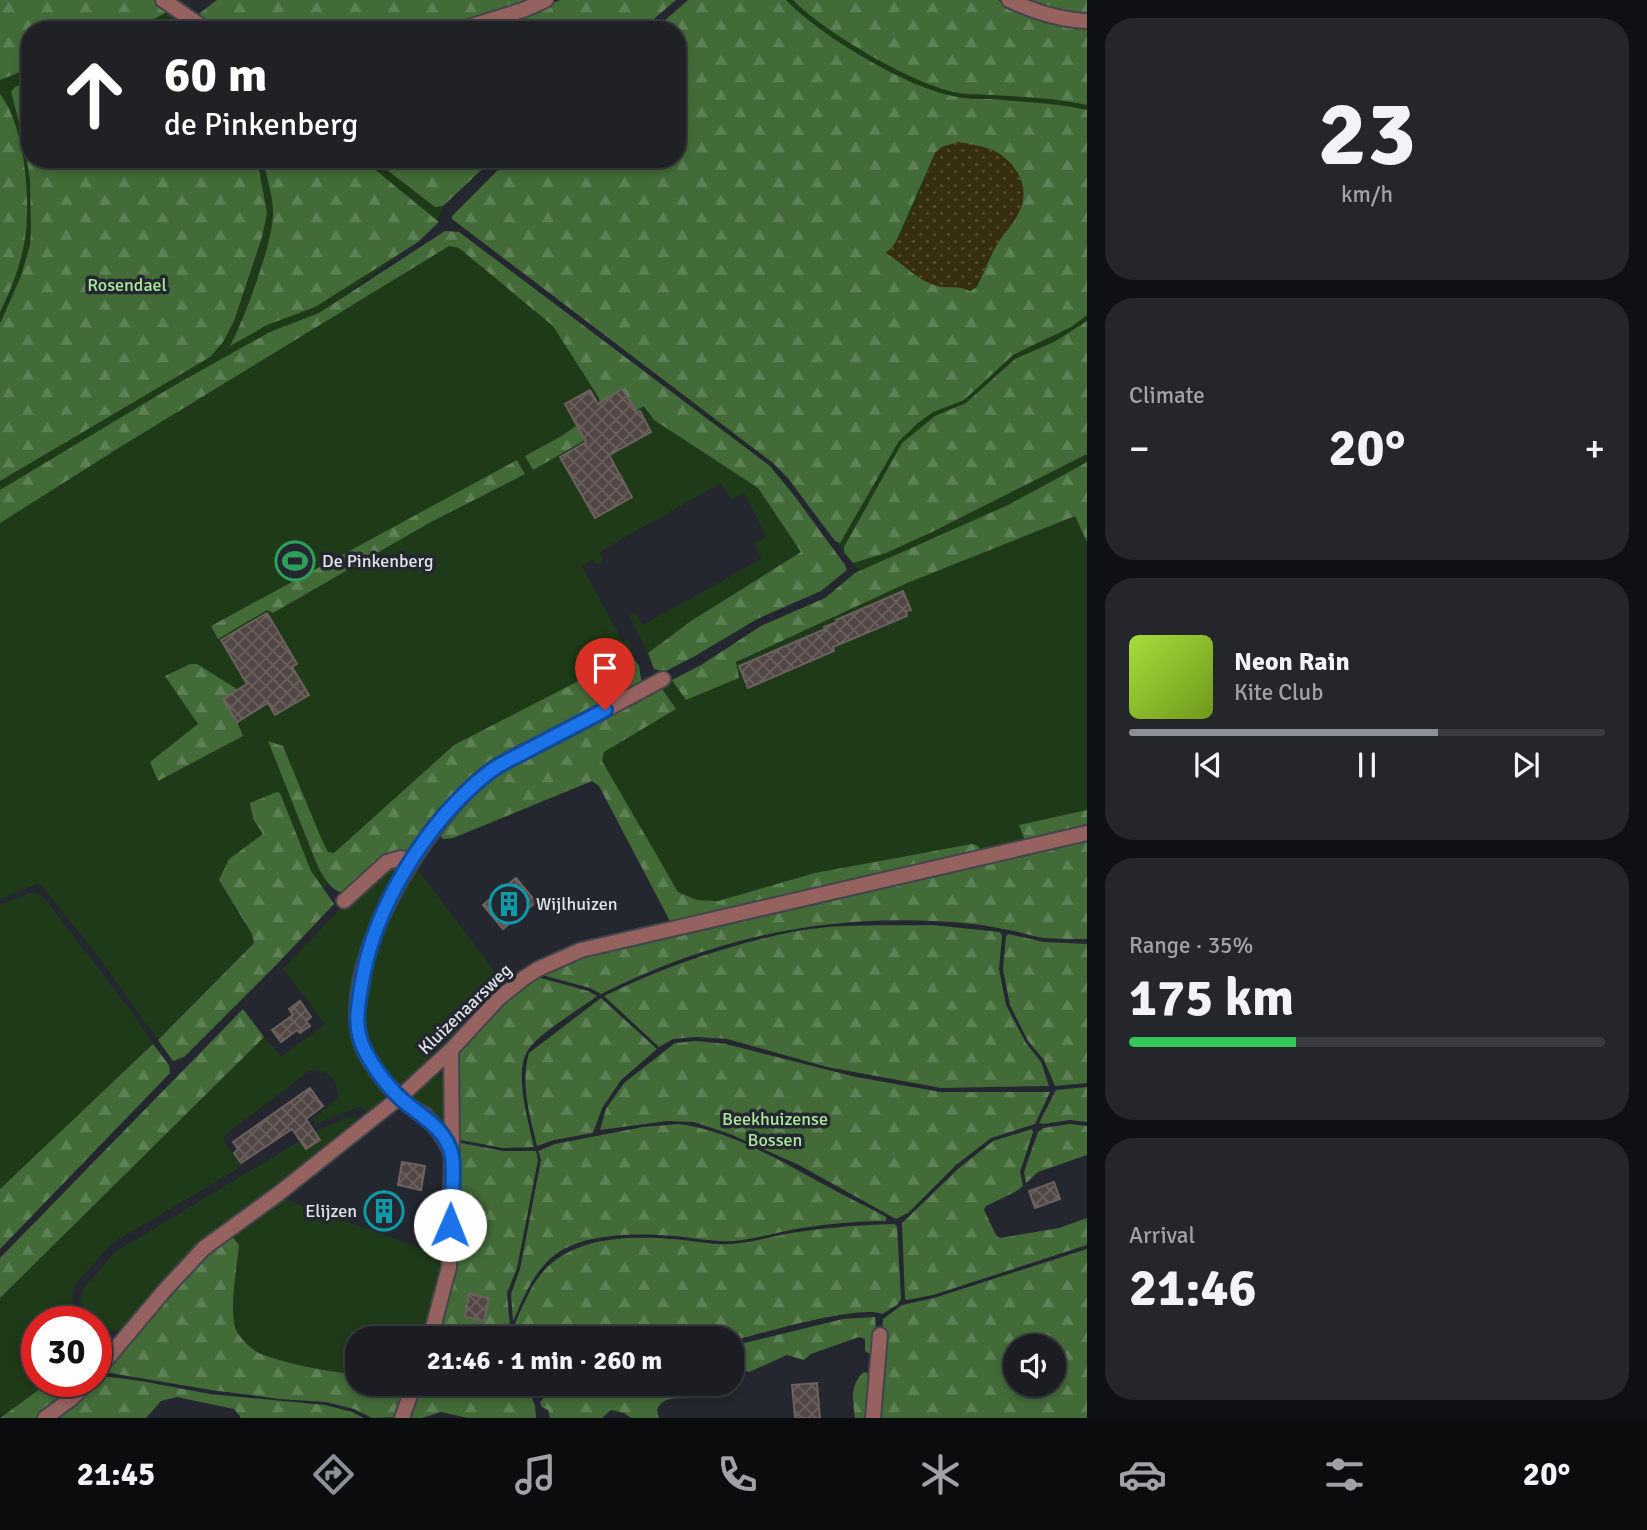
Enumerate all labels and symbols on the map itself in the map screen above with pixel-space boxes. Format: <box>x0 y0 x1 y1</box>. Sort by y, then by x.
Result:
park label: Rosendael <box>87 274 167 296</box>
sports icon: De Pinkenberg <box>274 540 316 582</box>
place label: De Pinkenberg <box>322 550 434 572</box>
pin <box>575 638 635 710</box>
building icon: Wijlhuizen <box>488 883 530 925</box>
place label: Wijlhuizen <box>536 893 618 915</box>
street label: Kluizenaarsweg <box>414 959 516 1059</box>
park label: Beekhuizense Bossen <box>722 1108 828 1151</box>
position arrow <box>413 1188 487 1262</box>
building icon: Elijzen <box>363 1190 405 1232</box>
place label: Elijzen <box>305 1200 357 1222</box>
speed limit sign: 30 <box>21 1306 112 1397</box>

